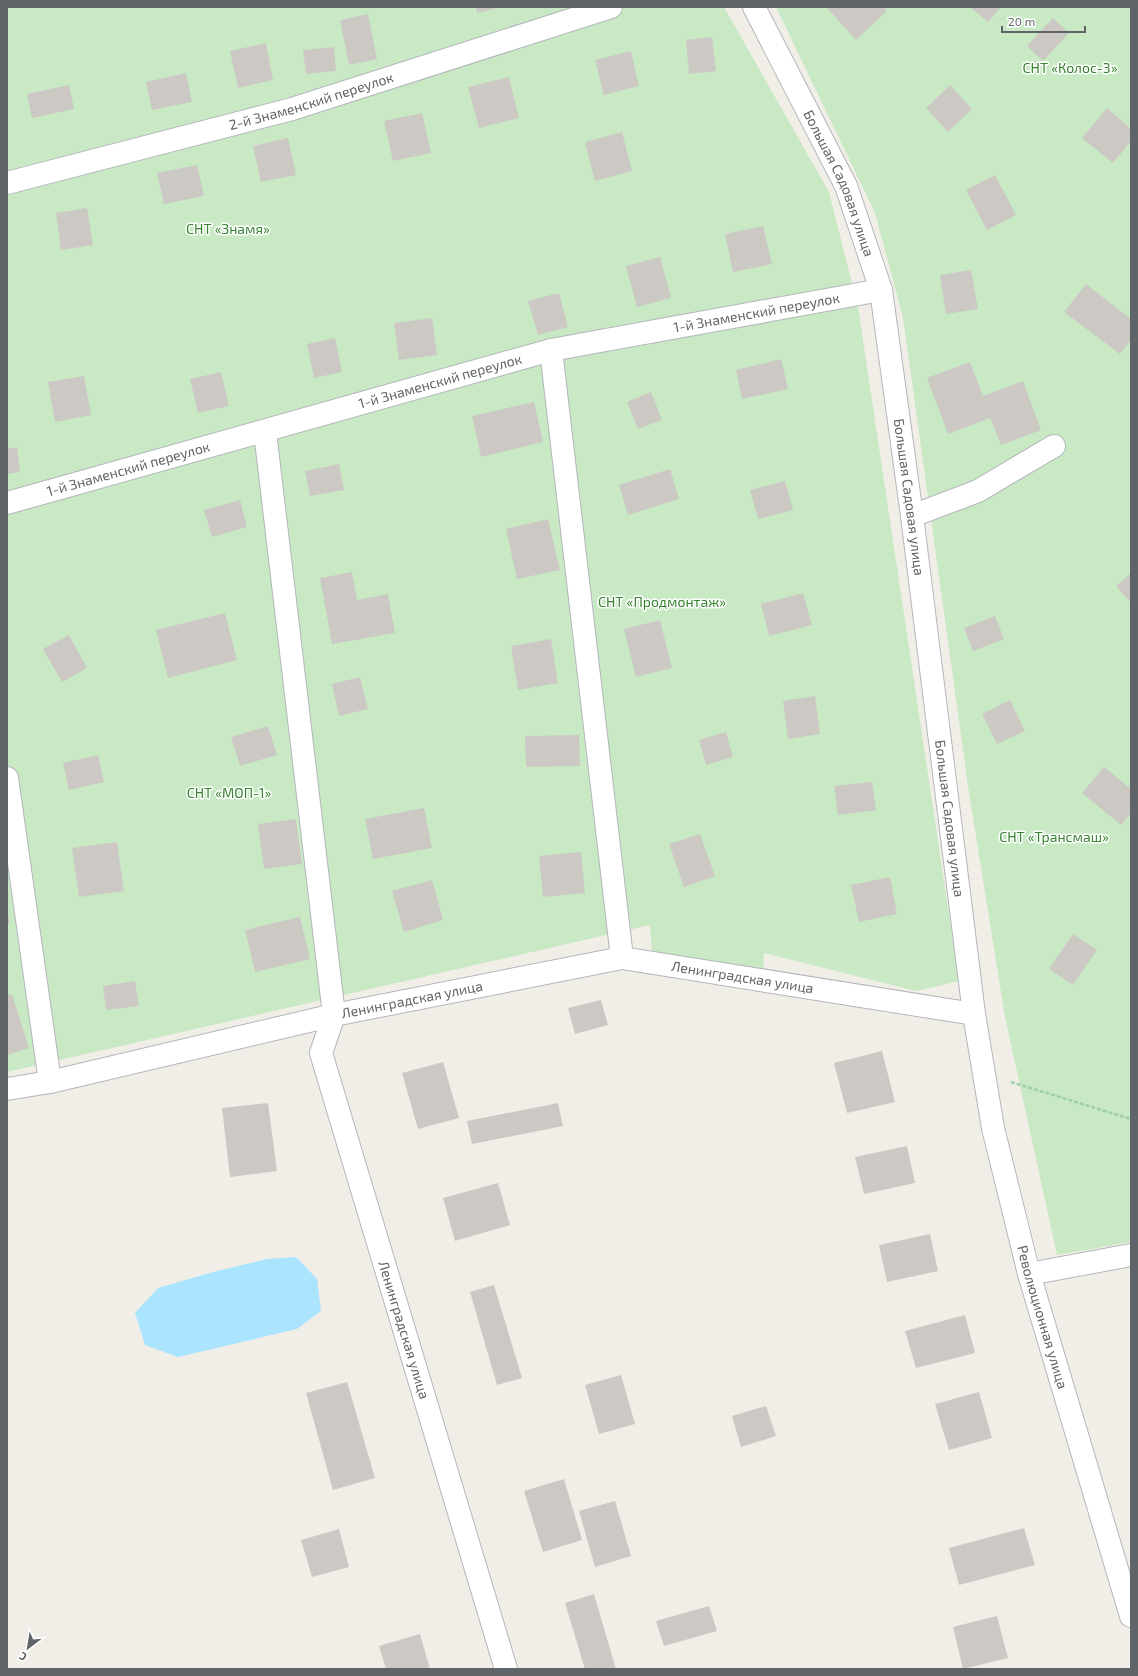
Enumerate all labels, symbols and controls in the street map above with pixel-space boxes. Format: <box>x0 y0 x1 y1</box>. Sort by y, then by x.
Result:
scale bar <box>1002 8 1085 34</box>
text: 20 m <box>1008 14 1035 28</box>
park label: СНТ «Колос-3» <box>1023 59 1118 76</box>
street label: 2-й Знаменский переулок <box>227 68 396 133</box>
street label: Большая Садовая улица <box>800 107 878 259</box>
park label: СНТ «Знамя» <box>186 220 270 237</box>
street label: 1-й Знаменский переулок <box>672 289 841 336</box>
street label: 1-й Знаменский переулок <box>357 350 524 412</box>
street label: Большая Садовая улица <box>891 417 928 577</box>
street label: 1-й Знаменский переулок <box>45 437 212 499</box>
park label: СНТ «Продмонтаж» <box>598 593 726 610</box>
street label: Большая Садовая улица <box>932 739 968 898</box>
park label: СНТ «МОП-1» <box>187 784 271 801</box>
park label: СНТ «Трансмаш» <box>999 828 1109 845</box>
street label: Ленинградская улица <box>670 957 815 996</box>
street label: Ленинградская улица <box>340 977 484 1021</box>
street label: Революционная улица <box>1014 1243 1072 1391</box>
street label: Ленинградская улица <box>375 1259 434 1401</box>
north arrow <box>8 1628 48 1668</box>
text: С <box>16 1649 29 1664</box>

